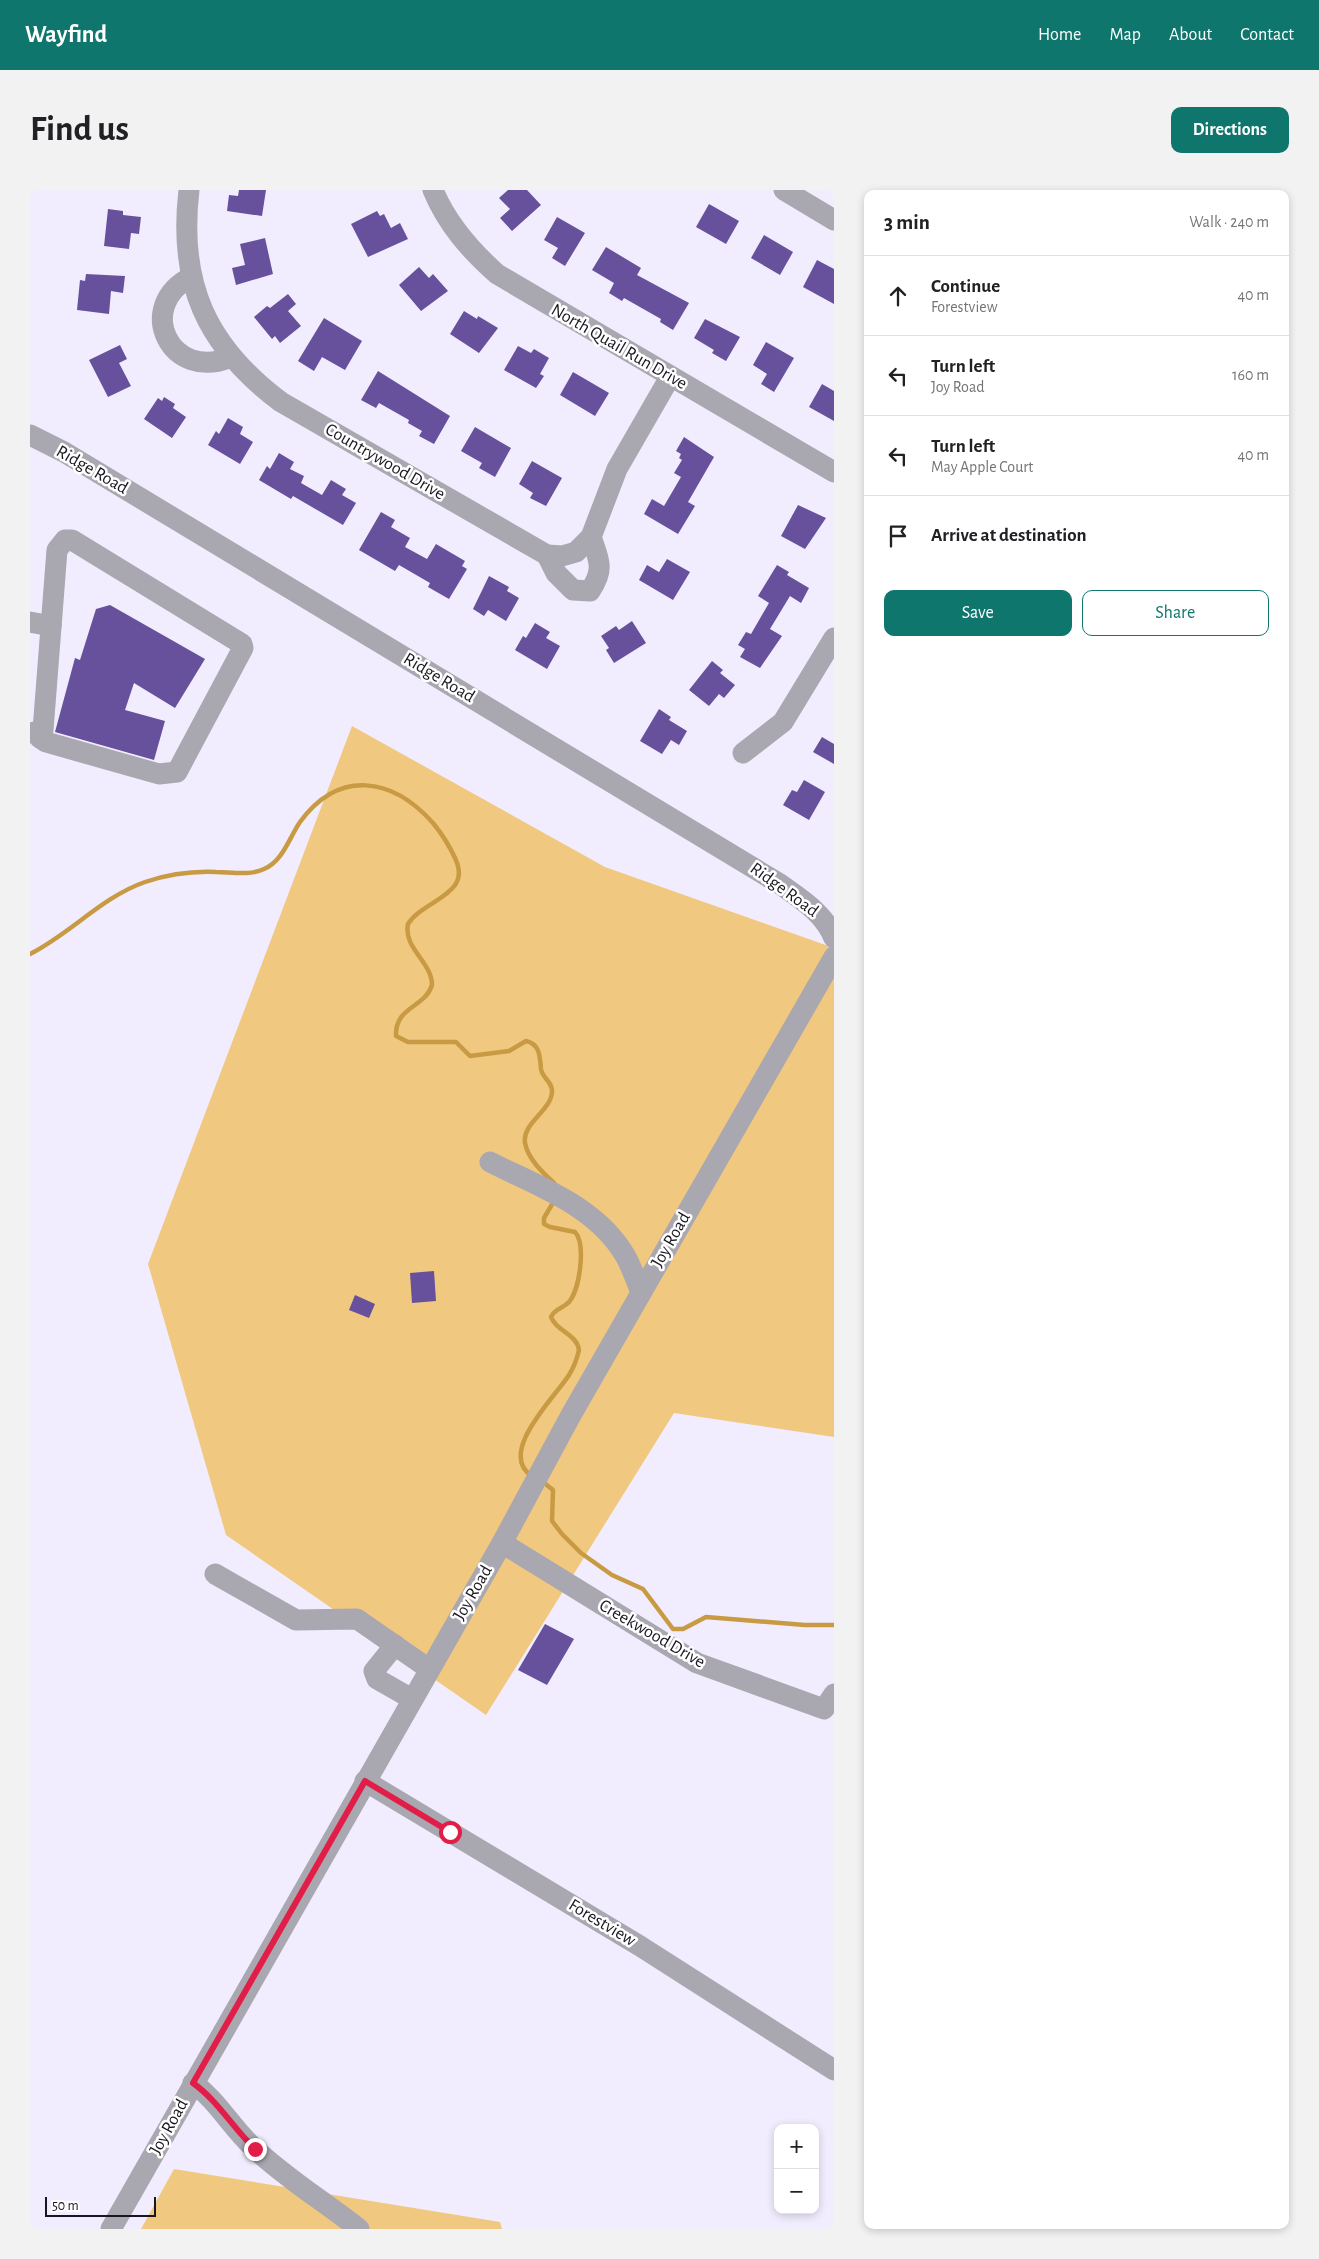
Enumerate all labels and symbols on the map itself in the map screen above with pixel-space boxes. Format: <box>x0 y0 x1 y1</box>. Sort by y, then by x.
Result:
street label: North Quail Run Drive <box>548 301 690 393</box>
street label: Countrywood Drive <box>322 420 448 504</box>
street label: Ridge Road <box>53 442 131 498</box>
street label: Ridge Road <box>400 650 478 706</box>
street label: Ridge Road <box>747 859 821 921</box>
street label: Joy Road <box>648 1209 694 1271</box>
street label: Joy Road <box>450 1562 496 1624</box>
street label: Creekwood Drive <box>596 1596 708 1672</box>
route start <box>439 1821 462 1844</box>
street label: Forestview <box>565 1896 639 1950</box>
street label: Joy Road <box>147 2096 191 2158</box>
route end <box>244 2138 267 2161</box>
scale bar <box>45 2194 156 2217</box>

